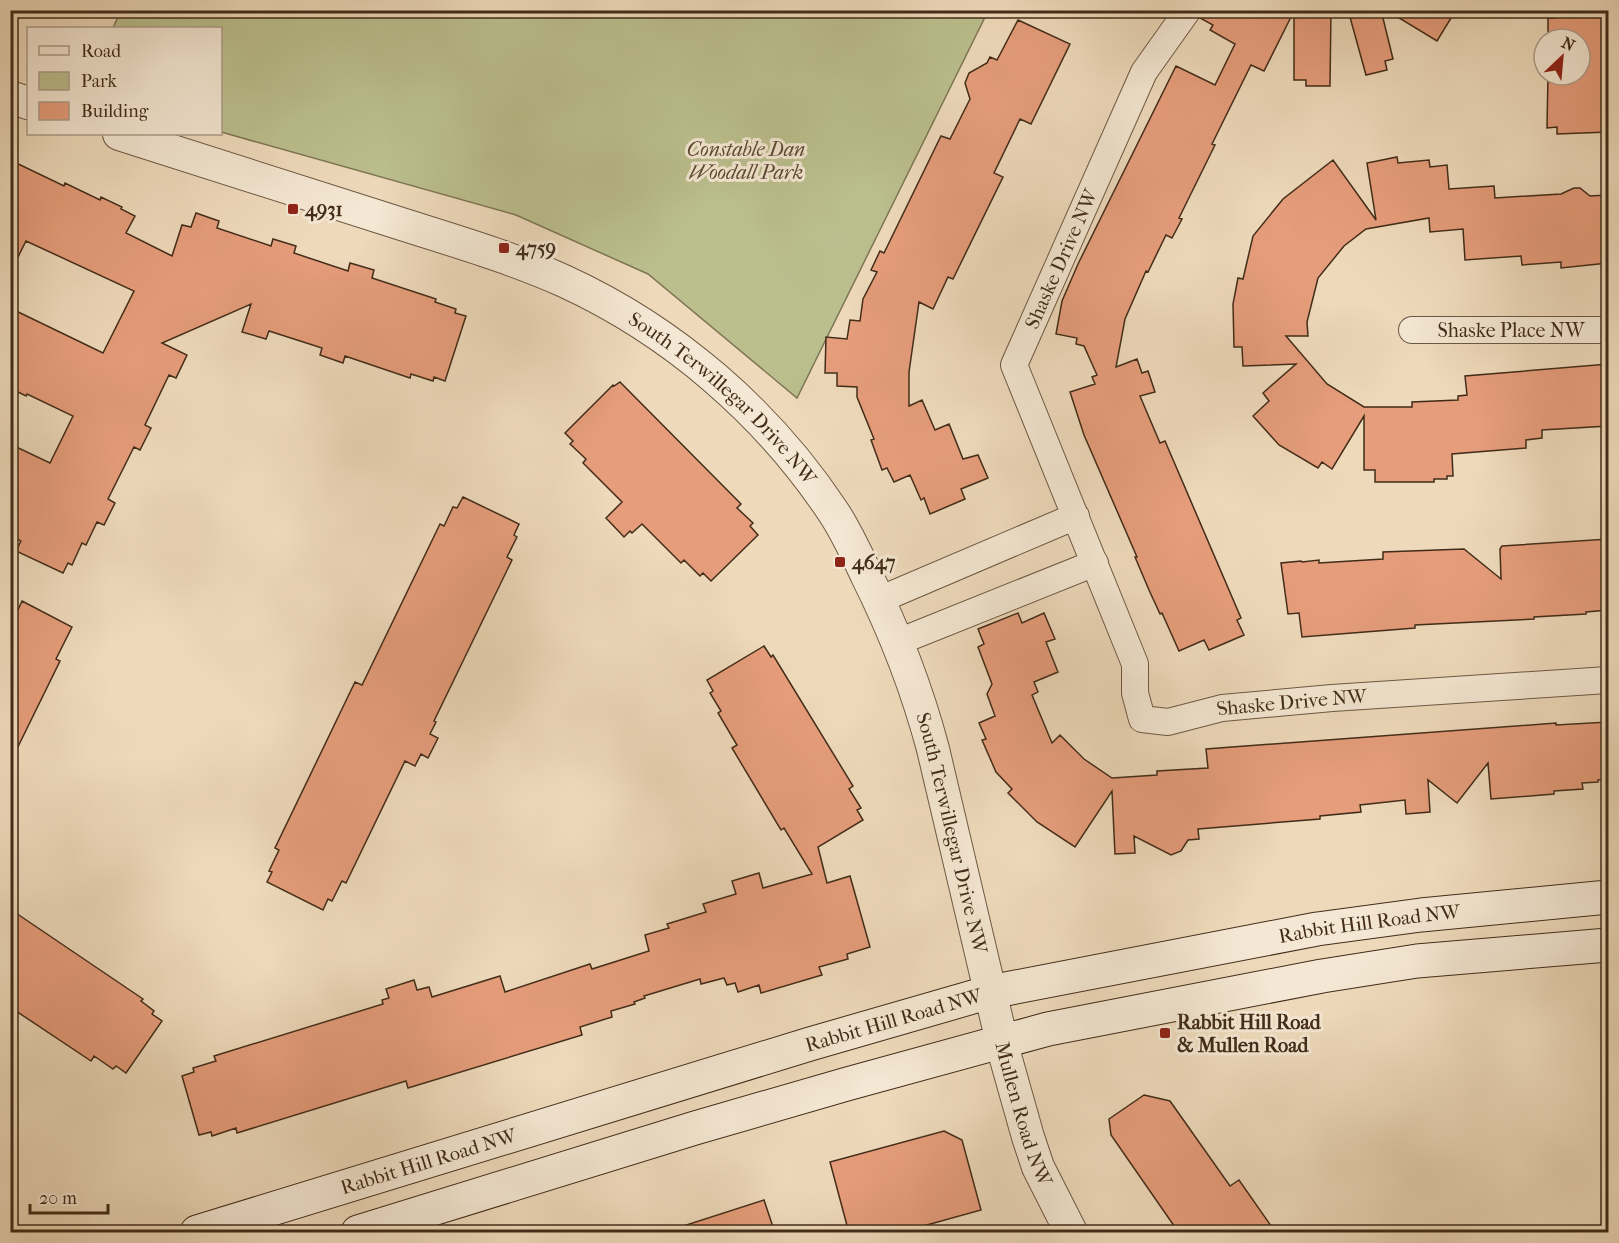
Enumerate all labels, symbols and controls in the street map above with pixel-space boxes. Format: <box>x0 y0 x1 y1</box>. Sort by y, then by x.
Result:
legend <box>27 27 222 135</box>
north arrow <box>1532 27 1592 87</box>
text: N <box>1559 33 1579 56</box>
text: Road <box>81 41 121 62</box>
text: Park <box>81 71 118 92</box>
text: Building <box>81 101 149 122</box>
park label: Constable Dan Woodall Park <box>687 138 805 184</box>
street label: Shaske Drive NW <box>1020 185 1103 333</box>
place label: 4931 <box>304 198 343 222</box>
marker: 4931 <box>286 202 300 216</box>
place label: 4759 <box>515 237 556 261</box>
marker: 4759 <box>497 241 511 255</box>
street label: South Terwillegar Drive NW <box>624 307 822 490</box>
street label: Shaske Place NW <box>1437 319 1586 342</box>
place label: 4647 <box>851 551 896 575</box>
marker: 4647 <box>833 555 847 569</box>
street label: Shaske Drive NW <box>1214 685 1369 721</box>
street label: South Terwillegar Drive NW <box>911 710 992 957</box>
street label: Rabbit Hill Road NW <box>1277 900 1462 948</box>
street label: Rabbit Hill Road NW <box>803 984 986 1057</box>
place label: Rabbit Hill Road & Mullen Road <box>1177 1011 1322 1057</box>
marker: Rabbit Hill Road & Mullen Road <box>1158 1026 1172 1040</box>
street label: Mullen Road NW <box>990 1040 1057 1191</box>
street label: Rabbit Hill Road NW <box>338 1123 521 1199</box>
scale bar <box>30 1177 108 1215</box>
text: 20 m <box>39 1188 77 1209</box>

